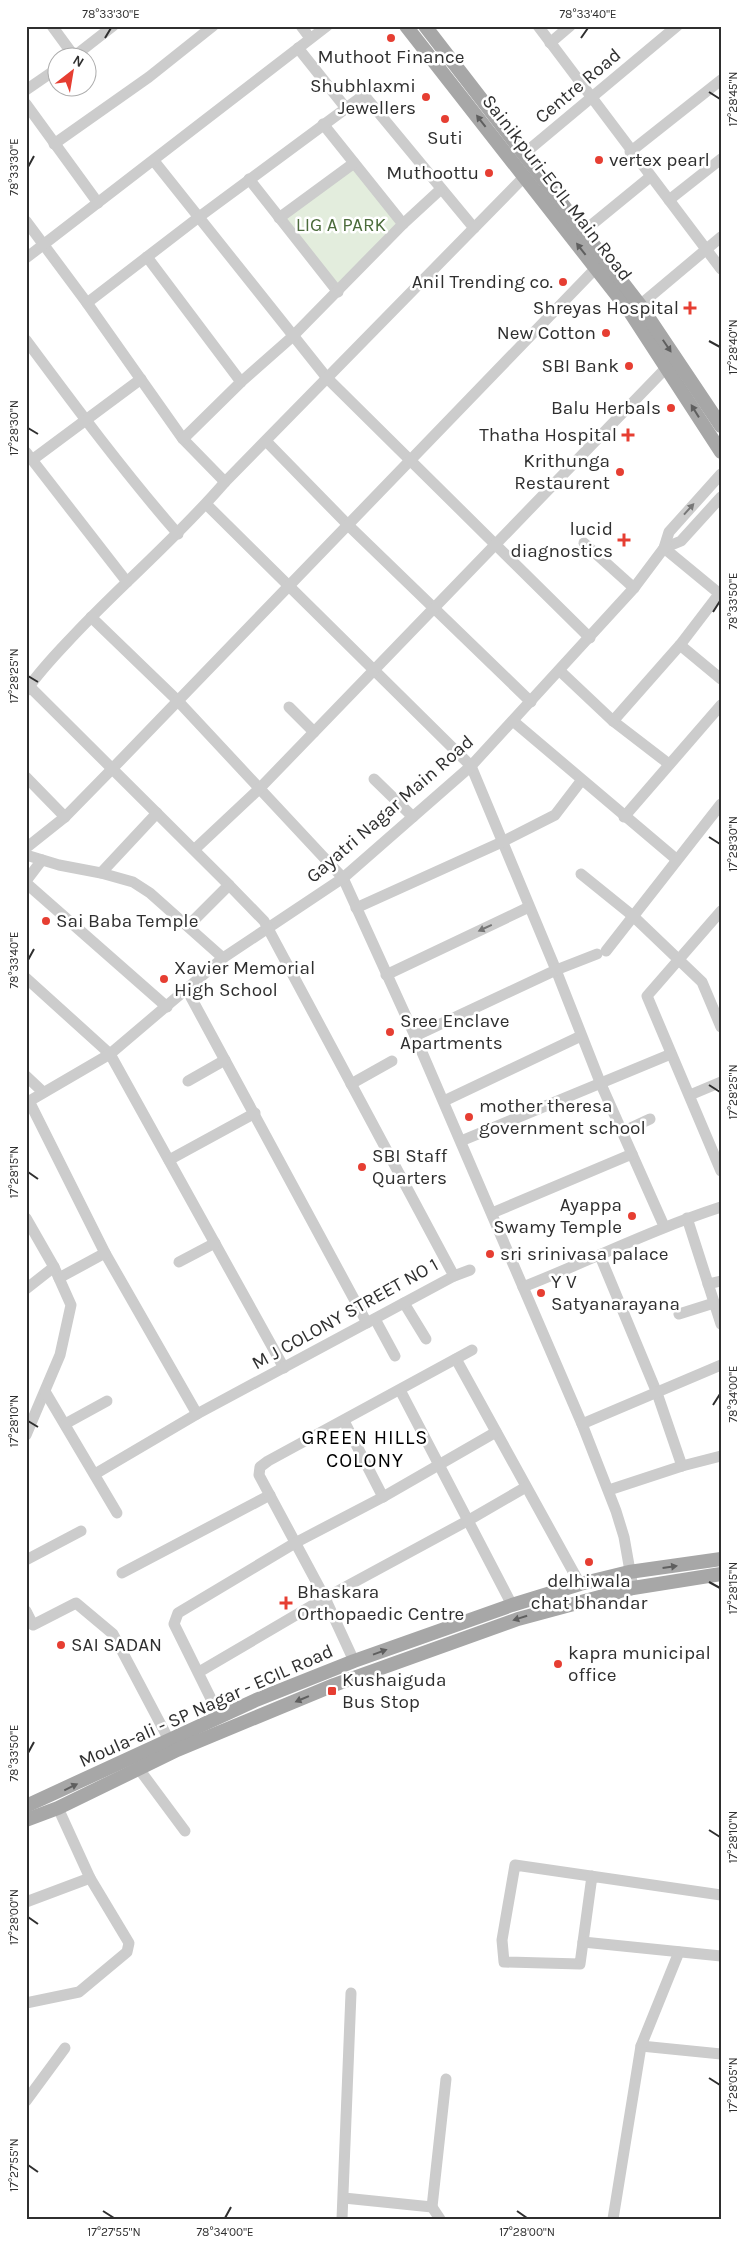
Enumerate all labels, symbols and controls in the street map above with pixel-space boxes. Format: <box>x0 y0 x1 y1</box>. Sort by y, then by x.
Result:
text: 78°33'30"E <box>82 7 140 21</box>
text: 78°33'40"E <box>559 7 617 21</box>
marker: Muthoot Finance <box>385 32 397 44</box>
street label: Centre Road <box>531 44 625 128</box>
place label: Muthoot Finance <box>317 46 465 68</box>
north arrow <box>48 48 98 98</box>
text: N <box>70 51 87 71</box>
text: 17°28'45"N <box>726 72 740 126</box>
place label: Shubhlaxmi Jewellers <box>310 75 416 119</box>
marker: Shubhlaxmi Jewellers <box>420 91 432 103</box>
street label: Sainikpuri-ECIL Main Road <box>477 91 637 285</box>
marker: Suti <box>439 113 451 125</box>
one-way arrow <box>476 115 487 128</box>
place label: Suti <box>427 127 463 149</box>
text: 78°33'30"E <box>7 138 21 196</box>
place label: vertex pearl <box>609 149 710 171</box>
marker: vertex pearl <box>593 154 605 166</box>
place label: Muthoottu <box>386 162 479 184</box>
marker: Muthoottu <box>483 167 495 179</box>
park label: LIG A PARK <box>296 214 387 236</box>
one-way arrow <box>576 243 587 256</box>
place label: Anil Trending co. <box>412 271 553 293</box>
marker: Anil Trending co. <box>557 276 569 288</box>
place label: Shreyas Hospital <box>533 297 679 319</box>
marker: Shreyas Hospital <box>683 301 697 315</box>
text: 17°28'40"N <box>726 319 740 375</box>
place label: New Cotton <box>497 322 596 344</box>
marker: New Cotton <box>600 327 612 339</box>
one-way arrow <box>662 339 672 352</box>
place label: SBI Bank <box>541 355 619 377</box>
marker: SBI Bank <box>623 360 635 372</box>
place label: Balu Herbals <box>551 397 661 419</box>
text: 17°28'30"N <box>7 400 21 456</box>
marker: Balu Herbals <box>665 402 677 414</box>
one-way arrow <box>690 404 699 417</box>
place label: Thatha Hospital <box>479 424 617 446</box>
marker: Thatha Hospital <box>621 428 635 442</box>
place label: Krithunga Restaurent <box>514 450 610 494</box>
marker: Krithunga Restaurent <box>614 466 626 478</box>
one-way arrow <box>683 504 695 516</box>
place label: lucid diagnostics <box>510 518 613 562</box>
marker: lucid diagnostics <box>617 533 631 547</box>
text: 78°33'50"E <box>726 572 740 630</box>
text: 17°28'25"N <box>7 648 21 704</box>
street label: Gayatri Nagar Main Road <box>302 730 478 888</box>
text: 17°28'30"N <box>726 816 740 872</box>
place label: Sai Baba Temple <box>56 910 198 932</box>
marker: Sai Baba Temple <box>40 915 52 927</box>
one-way arrow <box>478 924 492 932</box>
text: 78°33'40"E <box>7 931 21 989</box>
place label: Xavier Memorial High School <box>174 957 315 1001</box>
marker: Xavier Memorial High School <box>158 973 170 985</box>
place label: Sree Enclave Apartments <box>400 1010 509 1054</box>
marker: Sree Enclave Apartments <box>384 1026 396 1038</box>
text: 17°28'25"N <box>726 1064 740 1120</box>
place label: mother theresa government school <box>479 1095 646 1139</box>
marker: mother theresa government school <box>463 1111 475 1123</box>
place label: SBI Staff Quarters <box>372 1145 448 1189</box>
text: 17°28'15"N <box>7 1146 21 1198</box>
marker: SBI Staff Quarters <box>356 1161 368 1173</box>
place label: Ayappa Swamy Temple <box>493 1194 622 1238</box>
marker: Ayappa Swamy Temple <box>626 1210 638 1222</box>
place label: sri srinivasa palace <box>500 1243 669 1265</box>
marker: sri srinivasa palace <box>484 1248 496 1260</box>
street label: M J COLONY STREET NO 1 <box>248 1254 442 1374</box>
place label: Y V Satyanarayana <box>551 1271 680 1315</box>
marker: Y V Satyanarayana <box>535 1287 547 1299</box>
text: 78°34'00"E <box>726 1365 740 1423</box>
text: 17°28'10"N <box>7 1395 21 1447</box>
district label: GREEN HILLS COLONY <box>302 1426 428 1472</box>
marker: delhiwala chat bhandar <box>583 1556 595 1568</box>
one-way arrow <box>662 1562 678 1570</box>
text: 17°28'15"N <box>726 1562 740 1614</box>
place label: delhiwala chat bhandar <box>531 1570 647 1614</box>
place label: Bhaskara Orthopaedic Centre <box>297 1581 464 1625</box>
marker: Bhaskara Orthopaedic Centre <box>279 1596 293 1610</box>
one-way arrow <box>512 1615 527 1623</box>
place label: SAI SADAN <box>71 1634 162 1656</box>
marker: SAI SADAN <box>55 1639 67 1651</box>
street label: Moula-ali - SP Nagar - ECIL Road <box>76 1640 336 1772</box>
place label: kapra municipal office <box>568 1642 711 1686</box>
one-way arrow <box>373 1648 388 1656</box>
marker: kapra municipal office <box>552 1658 564 1670</box>
place label: Kushaiguda Bus Stop <box>342 1669 447 1713</box>
marker: Kushaiguda Bus Stop <box>326 1685 338 1697</box>
one-way arrow <box>294 1696 309 1703</box>
text: 78°33'50"E <box>7 1724 21 1782</box>
one-way arrow <box>64 1782 78 1790</box>
text: 17°28'10"N <box>726 1811 740 1863</box>
text: 17°28'00"N <box>7 1889 21 1945</box>
text: 17°28'05"N <box>726 2057 740 2113</box>
text: 17°27'55"N <box>7 2138 21 2192</box>
text: 17°27'55"N <box>87 2225 141 2239</box>
text: 78°34'00"E <box>196 2225 254 2239</box>
text: 17°28'00"N <box>499 2225 555 2239</box>

